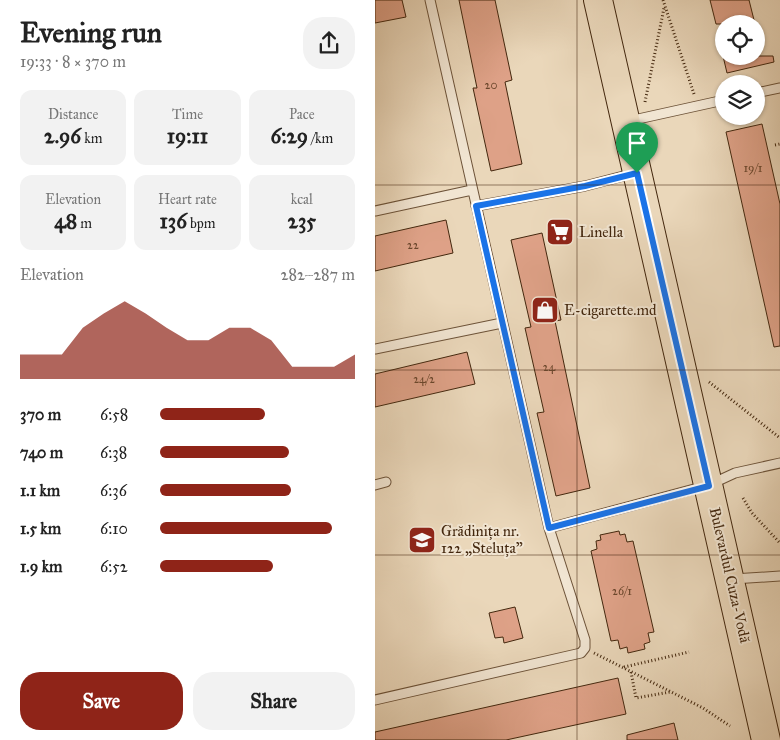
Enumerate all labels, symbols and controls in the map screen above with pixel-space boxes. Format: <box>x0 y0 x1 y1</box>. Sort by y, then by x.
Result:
text: Evening run <box>20 15 162 50</box>
map controls <box>715 15 765 125</box>
button: locate <box>715 15 765 65</box>
button: share <box>303 17 355 69</box>
text: 19:33 · 8 × 370 m <box>20 52 126 71</box>
button: layers <box>715 75 765 125</box>
house number: 20 <box>485 78 497 92</box>
text: Distance <box>48 106 98 123</box>
text: Time <box>172 106 203 123</box>
text: Pace <box>289 106 315 123</box>
pin <box>616 122 658 173</box>
text: 2.96 <box>44 123 81 149</box>
text: 19:11 <box>167 123 208 149</box>
text: 6:29 <box>270 123 308 149</box>
icon: arrive <box>623 129 651 157</box>
text: km <box>81 130 102 147</box>
text: /km <box>308 130 333 147</box>
house number: 19/1 <box>743 161 763 175</box>
text: Elevation <box>45 191 101 208</box>
text: Heart rate <box>158 191 217 208</box>
text: kcal <box>291 191 313 208</box>
text: 48 <box>54 208 77 234</box>
text: 136 <box>159 208 187 234</box>
text: 235 <box>288 208 316 234</box>
text: m <box>77 215 92 232</box>
text: bpm <box>187 215 215 232</box>
supermarket icon: Linella <box>545 217 575 247</box>
place label: Linella <box>579 223 624 241</box>
house number: 22 <box>407 238 419 252</box>
text: Elevation <box>20 265 84 284</box>
text: 282–287 m <box>281 265 355 284</box>
shop icon: E-cigarette.md <box>530 295 560 325</box>
place label: E-cigarette.md <box>564 301 657 319</box>
house number: 24 <box>543 360 556 374</box>
house number: 24/2 <box>413 372 435 386</box>
text: 370 m <box>20 405 61 424</box>
text: 6:58 <box>100 405 128 424</box>
text: 740 m <box>20 443 63 462</box>
text: 6:38 <box>100 443 127 462</box>
text: 1.1 km <box>20 481 60 500</box>
text: 6:36 <box>100 481 127 500</box>
street label: Bulevardul Cuza-Vodă <box>706 505 755 645</box>
text: 1.5 km <box>20 519 61 538</box>
text: 6:10 <box>100 519 128 538</box>
place label: Grădinița nr. 122 „Steluța” <box>441 522 523 557</box>
school or university icon: Grădinița nr. 122 „Steluța” <box>407 525 437 555</box>
text: 1.9 km <box>20 557 63 576</box>
text: 6:52 <box>100 557 128 576</box>
house number: 26/1 <box>612 584 632 598</box>
button: Save <box>20 672 183 730</box>
button: Share <box>193 672 355 730</box>

